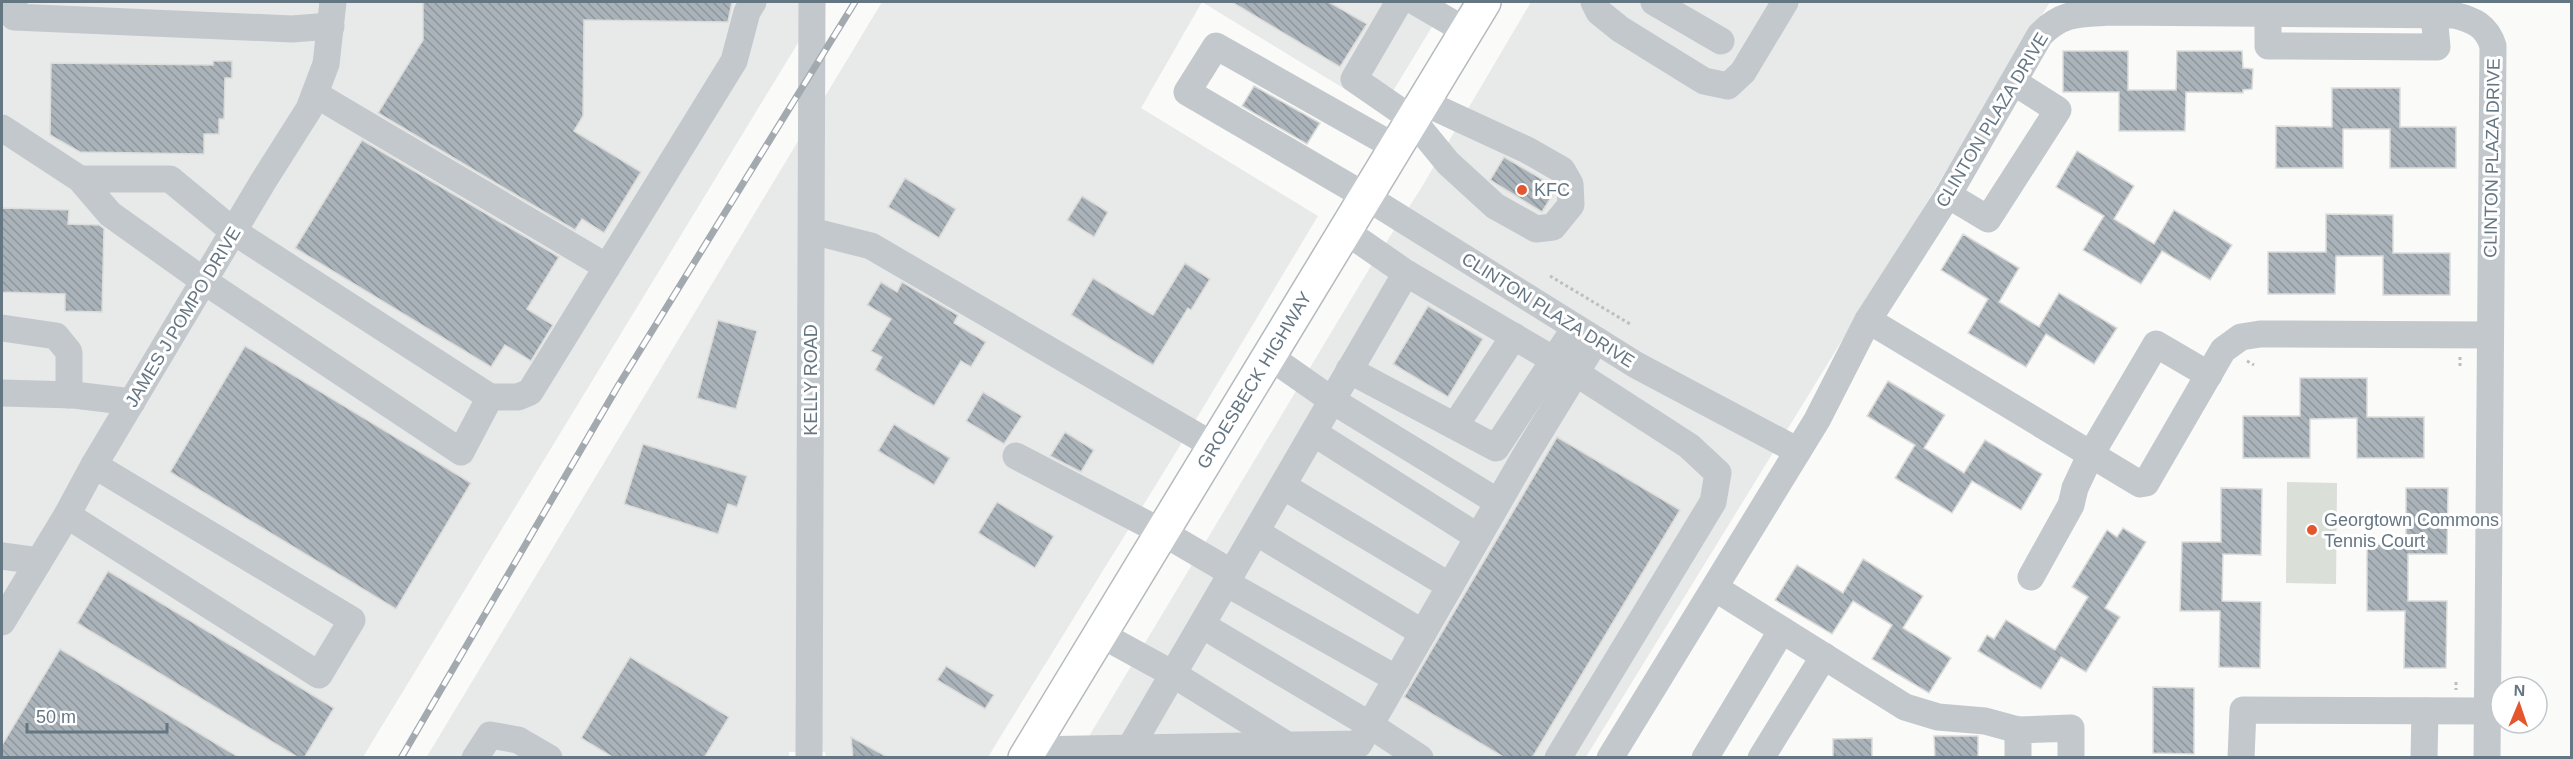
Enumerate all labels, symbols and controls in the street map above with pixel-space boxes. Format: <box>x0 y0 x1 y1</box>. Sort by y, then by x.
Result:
street label: CLINTON PLAZA DRIVE <box>1932 29 2052 211</box>
street label: CLINTON PLAZA DRIVE <box>2480 58 2504 258</box>
place label: KFC <box>1534 180 1570 200</box>
marker: KFC <box>1515 183 1529 197</box>
street label: JAMES J POMPO DRIVE <box>121 224 245 410</box>
street label: CLINTON PLAZA DRIVE <box>1458 249 1638 371</box>
street label: GROESBECK HIGHWAY <box>1193 288 1316 472</box>
street label: KELLY ROAD <box>801 324 821 436</box>
place label: Georgtown Commons Tennis Court <box>2324 510 2499 551</box>
marker: Georgtown Commons Tennis Court <box>2305 523 2319 537</box>
north arrow <box>2489 675 2549 735</box>
text: N <box>2513 682 2526 699</box>
scale bar <box>27 696 166 734</box>
text: 50 m <box>36 707 76 727</box>

